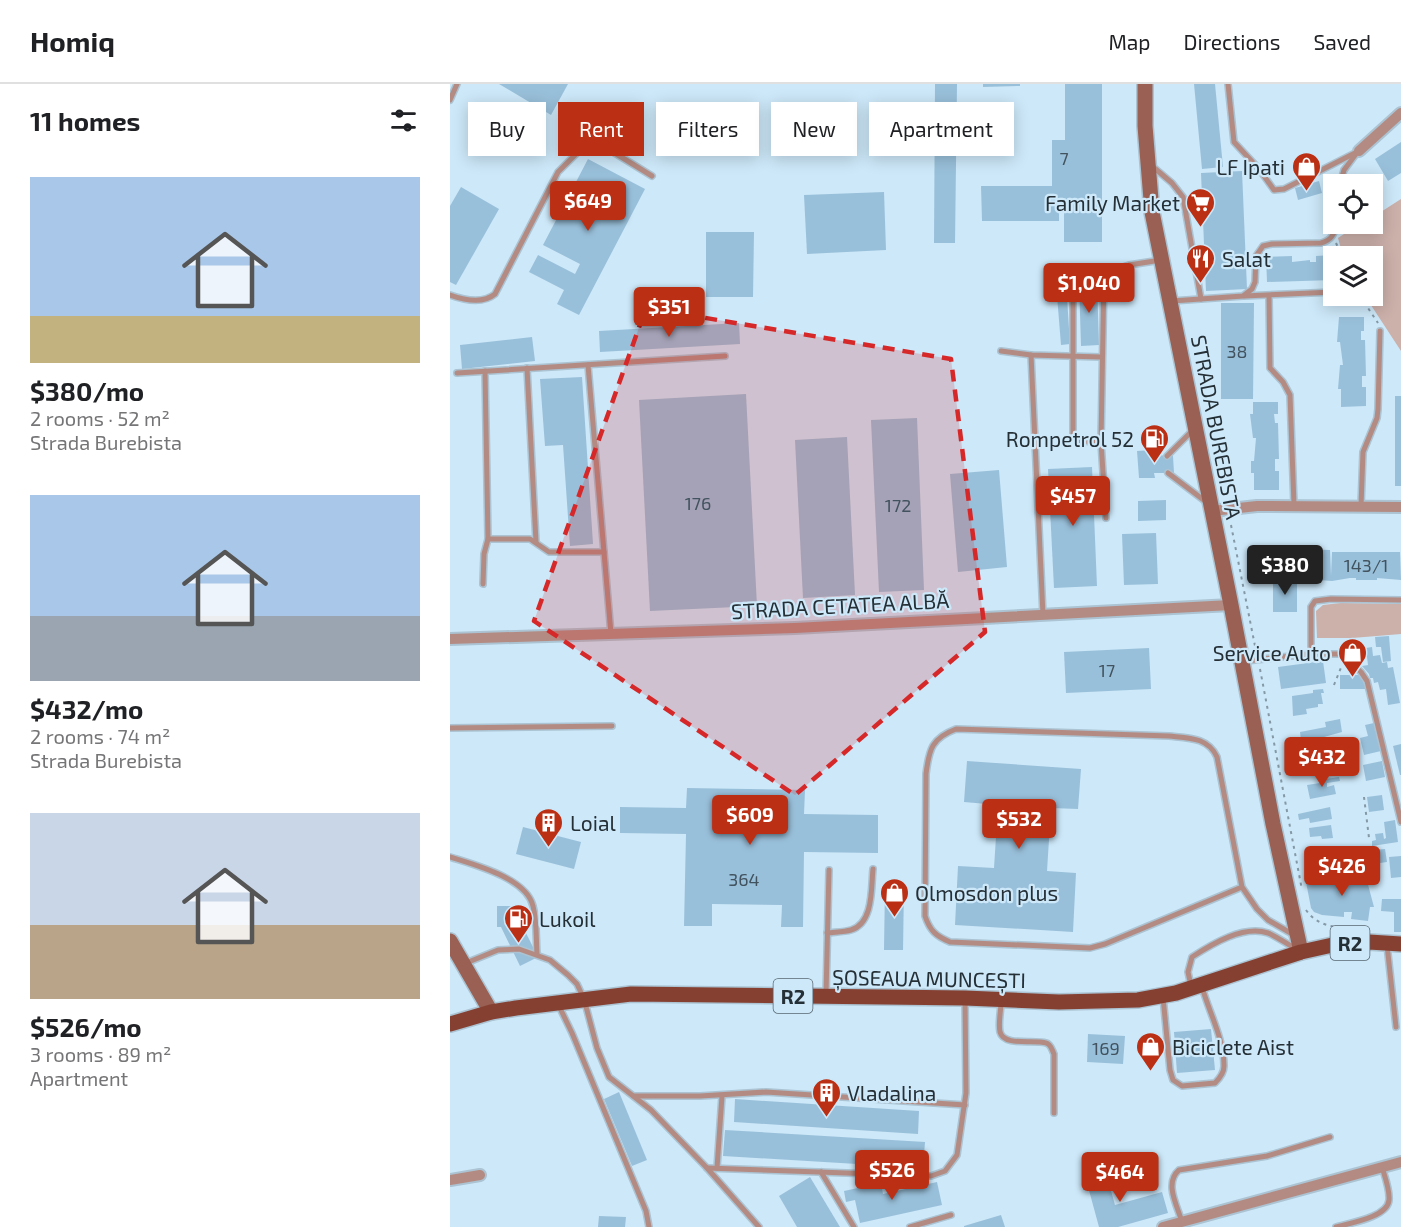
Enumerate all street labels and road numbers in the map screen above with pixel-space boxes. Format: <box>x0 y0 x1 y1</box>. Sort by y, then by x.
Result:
street label: STRADA BUREBISTA <box>1187 333 1247 521</box>
street label: STRADA CETATEA ALBĂ <box>730 587 950 623</box>
road number: R2 <box>1330 926 1370 960</box>
street label: ȘOSEAUA MUNCEȘTI <box>832 964 1026 994</box>
road number: R2 <box>774 979 812 1013</box>

